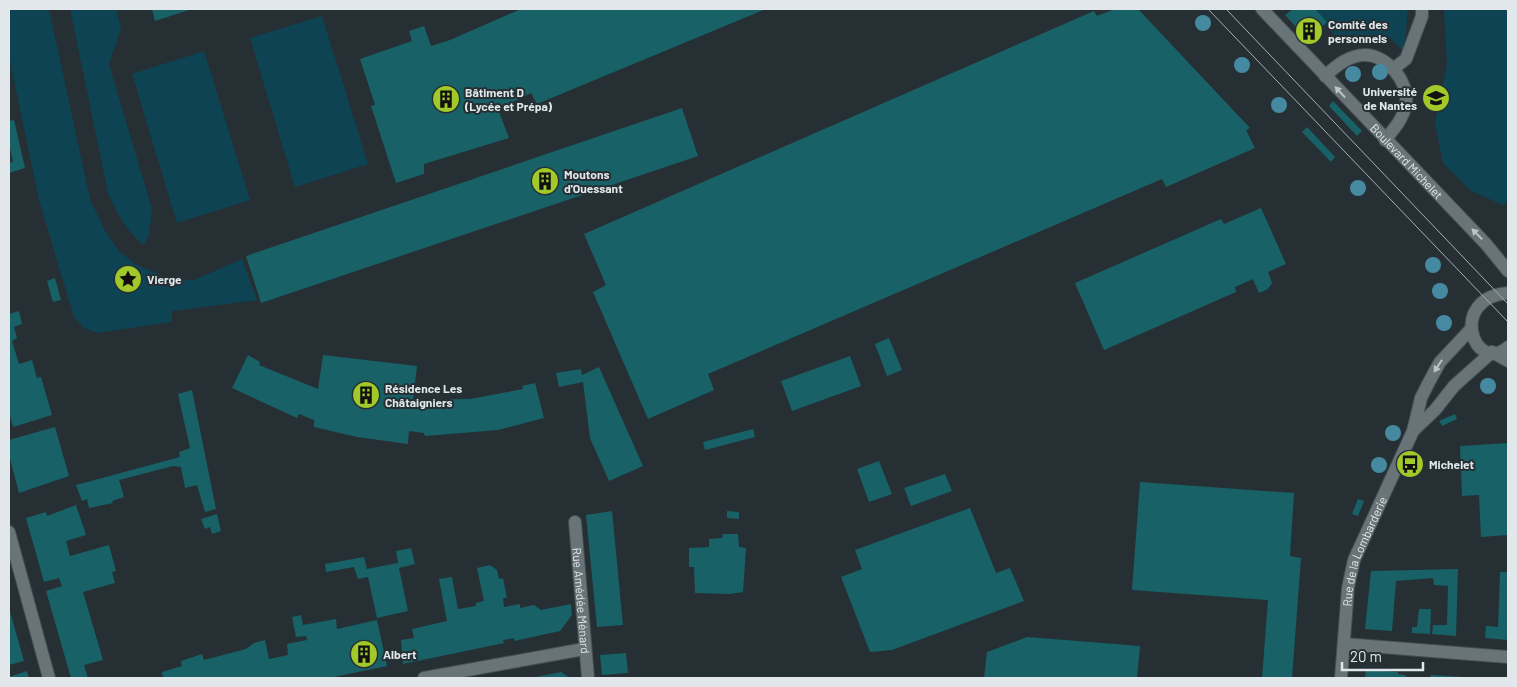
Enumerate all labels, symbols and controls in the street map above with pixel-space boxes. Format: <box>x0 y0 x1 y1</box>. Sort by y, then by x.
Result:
building icon: Comité des personnels <box>1294 16 1324 46</box>
place label: Comité des personnels <box>1328 17 1388 45</box>
school or university icon: Université de Nantes <box>1421 83 1451 113</box>
building icon: Bâtiment D (Lycée et Prépa) <box>431 84 461 114</box>
place label: Université de Nantes <box>1363 84 1417 112</box>
place label: Bâtiment D (Lycée et Prépa) <box>464 85 553 113</box>
one-way arrow <box>1334 86 1346 98</box>
street label: Boulevard Michelet <box>1368 120 1446 202</box>
building icon: Moutons d'Ouessant <box>530 166 560 196</box>
place label: Moutons d'Ouessant <box>564 167 623 195</box>
one-way arrow <box>1471 229 1483 241</box>
place icon: Vierge <box>113 264 143 294</box>
place label: Vierge <box>147 272 182 286</box>
one-way arrow <box>1433 359 1443 373</box>
building icon: Résidence Les Châtaigniers <box>351 380 381 410</box>
place label: Résidence Les Châtaigniers <box>385 381 462 409</box>
bus stop icon: Michelet <box>1395 449 1425 479</box>
place label: Michelet <box>1429 457 1475 471</box>
street label: Rue de la Lombarderie <box>1340 494 1389 607</box>
street label: Rue Amédée Ménard <box>570 547 593 654</box>
building icon: Albert <box>349 639 379 669</box>
scale bar <box>1342 640 1423 672</box>
place label: Albert <box>383 647 417 661</box>
text: 20 m <box>1350 647 1382 665</box>

